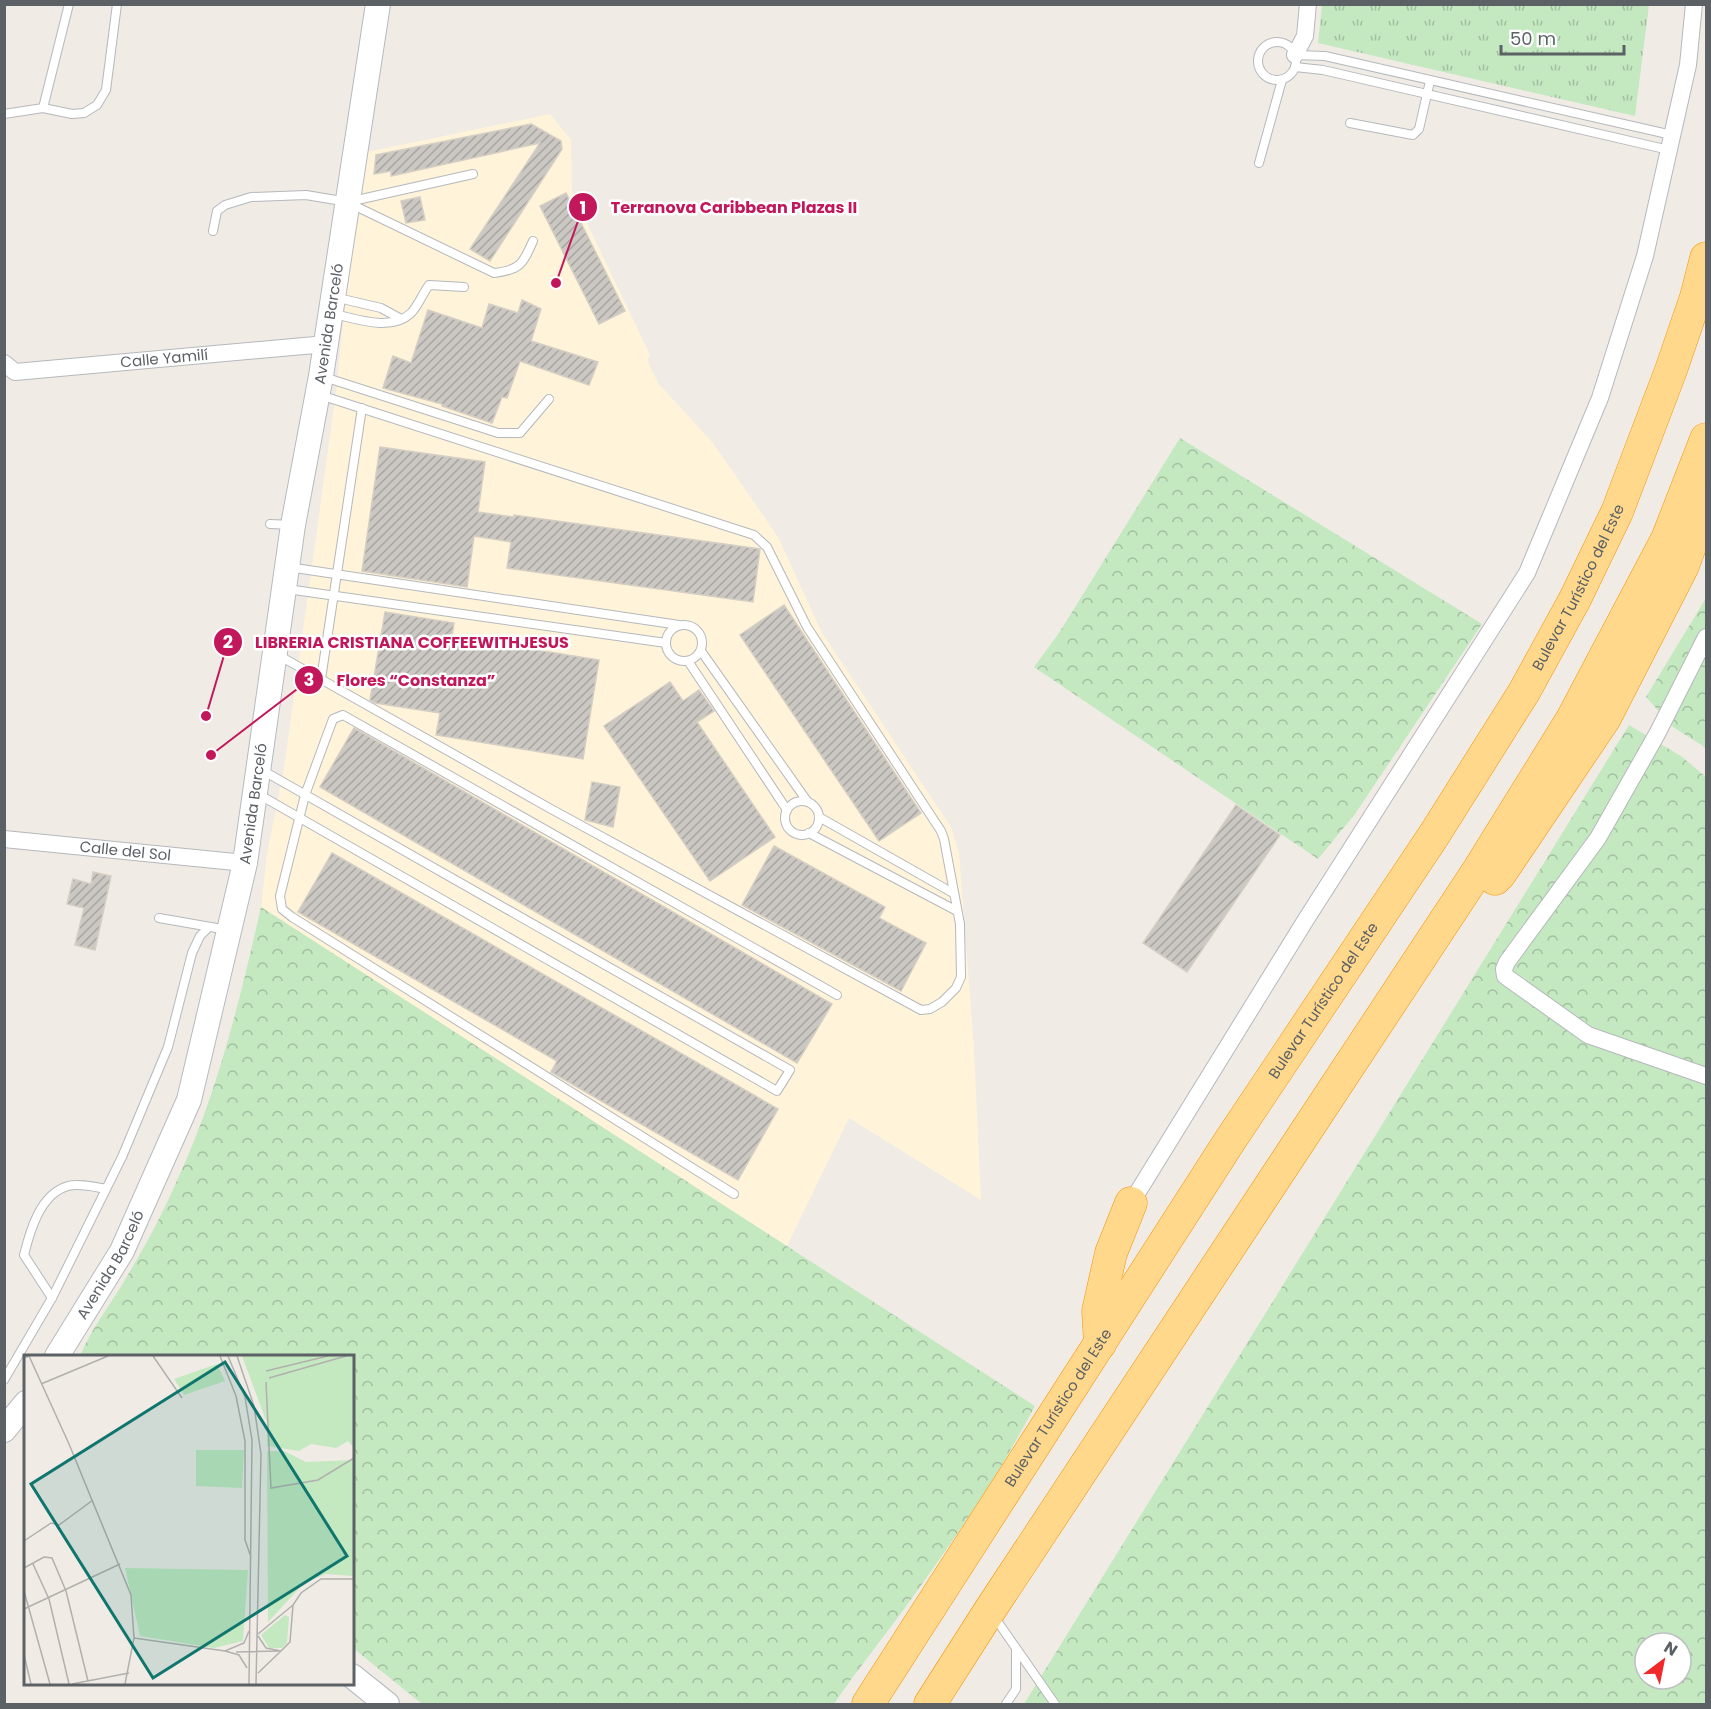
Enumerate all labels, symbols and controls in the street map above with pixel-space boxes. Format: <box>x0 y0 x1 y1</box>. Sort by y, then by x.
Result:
scale bar <box>1501 18 1624 56</box>
text: 50 m <box>1510 26 1556 51</box>
callout: Terranova Caribbean Plazas II <box>568 190 869 224</box>
text: 1 <box>580 195 586 220</box>
text: Terranova Caribbean Plazas II <box>611 196 857 219</box>
street label: Avenida Barceló <box>309 262 348 386</box>
street label: Calle Yamilí <box>119 344 209 372</box>
street label: Bulevar Turístico del Este <box>1527 501 1629 674</box>
callout: LIBRERIA CRISTIANA COFFEEWITHJESUS <box>213 625 581 659</box>
text: 2 <box>223 629 233 654</box>
text: LIBRERIA CRISTIANA COFFEEWITHJESUS <box>255 631 569 654</box>
callout: Flores “Constanza” <box>294 663 507 697</box>
text: 3 <box>304 667 314 692</box>
text: Flores “Constanza” <box>336 669 496 692</box>
street label: Avenida Barceló <box>234 742 272 866</box>
street label: Calle del Sol <box>79 836 172 866</box>
street label: Bulevar Turístico del Este <box>1263 918 1383 1083</box>
street label: Avenida Barceló <box>71 1207 149 1323</box>
street label: Bulevar Turístico del Este <box>999 1324 1116 1491</box>
inset map <box>24 1355 354 1685</box>
north arrow <box>1633 1631 1693 1691</box>
text: N <box>1659 1636 1682 1662</box>

